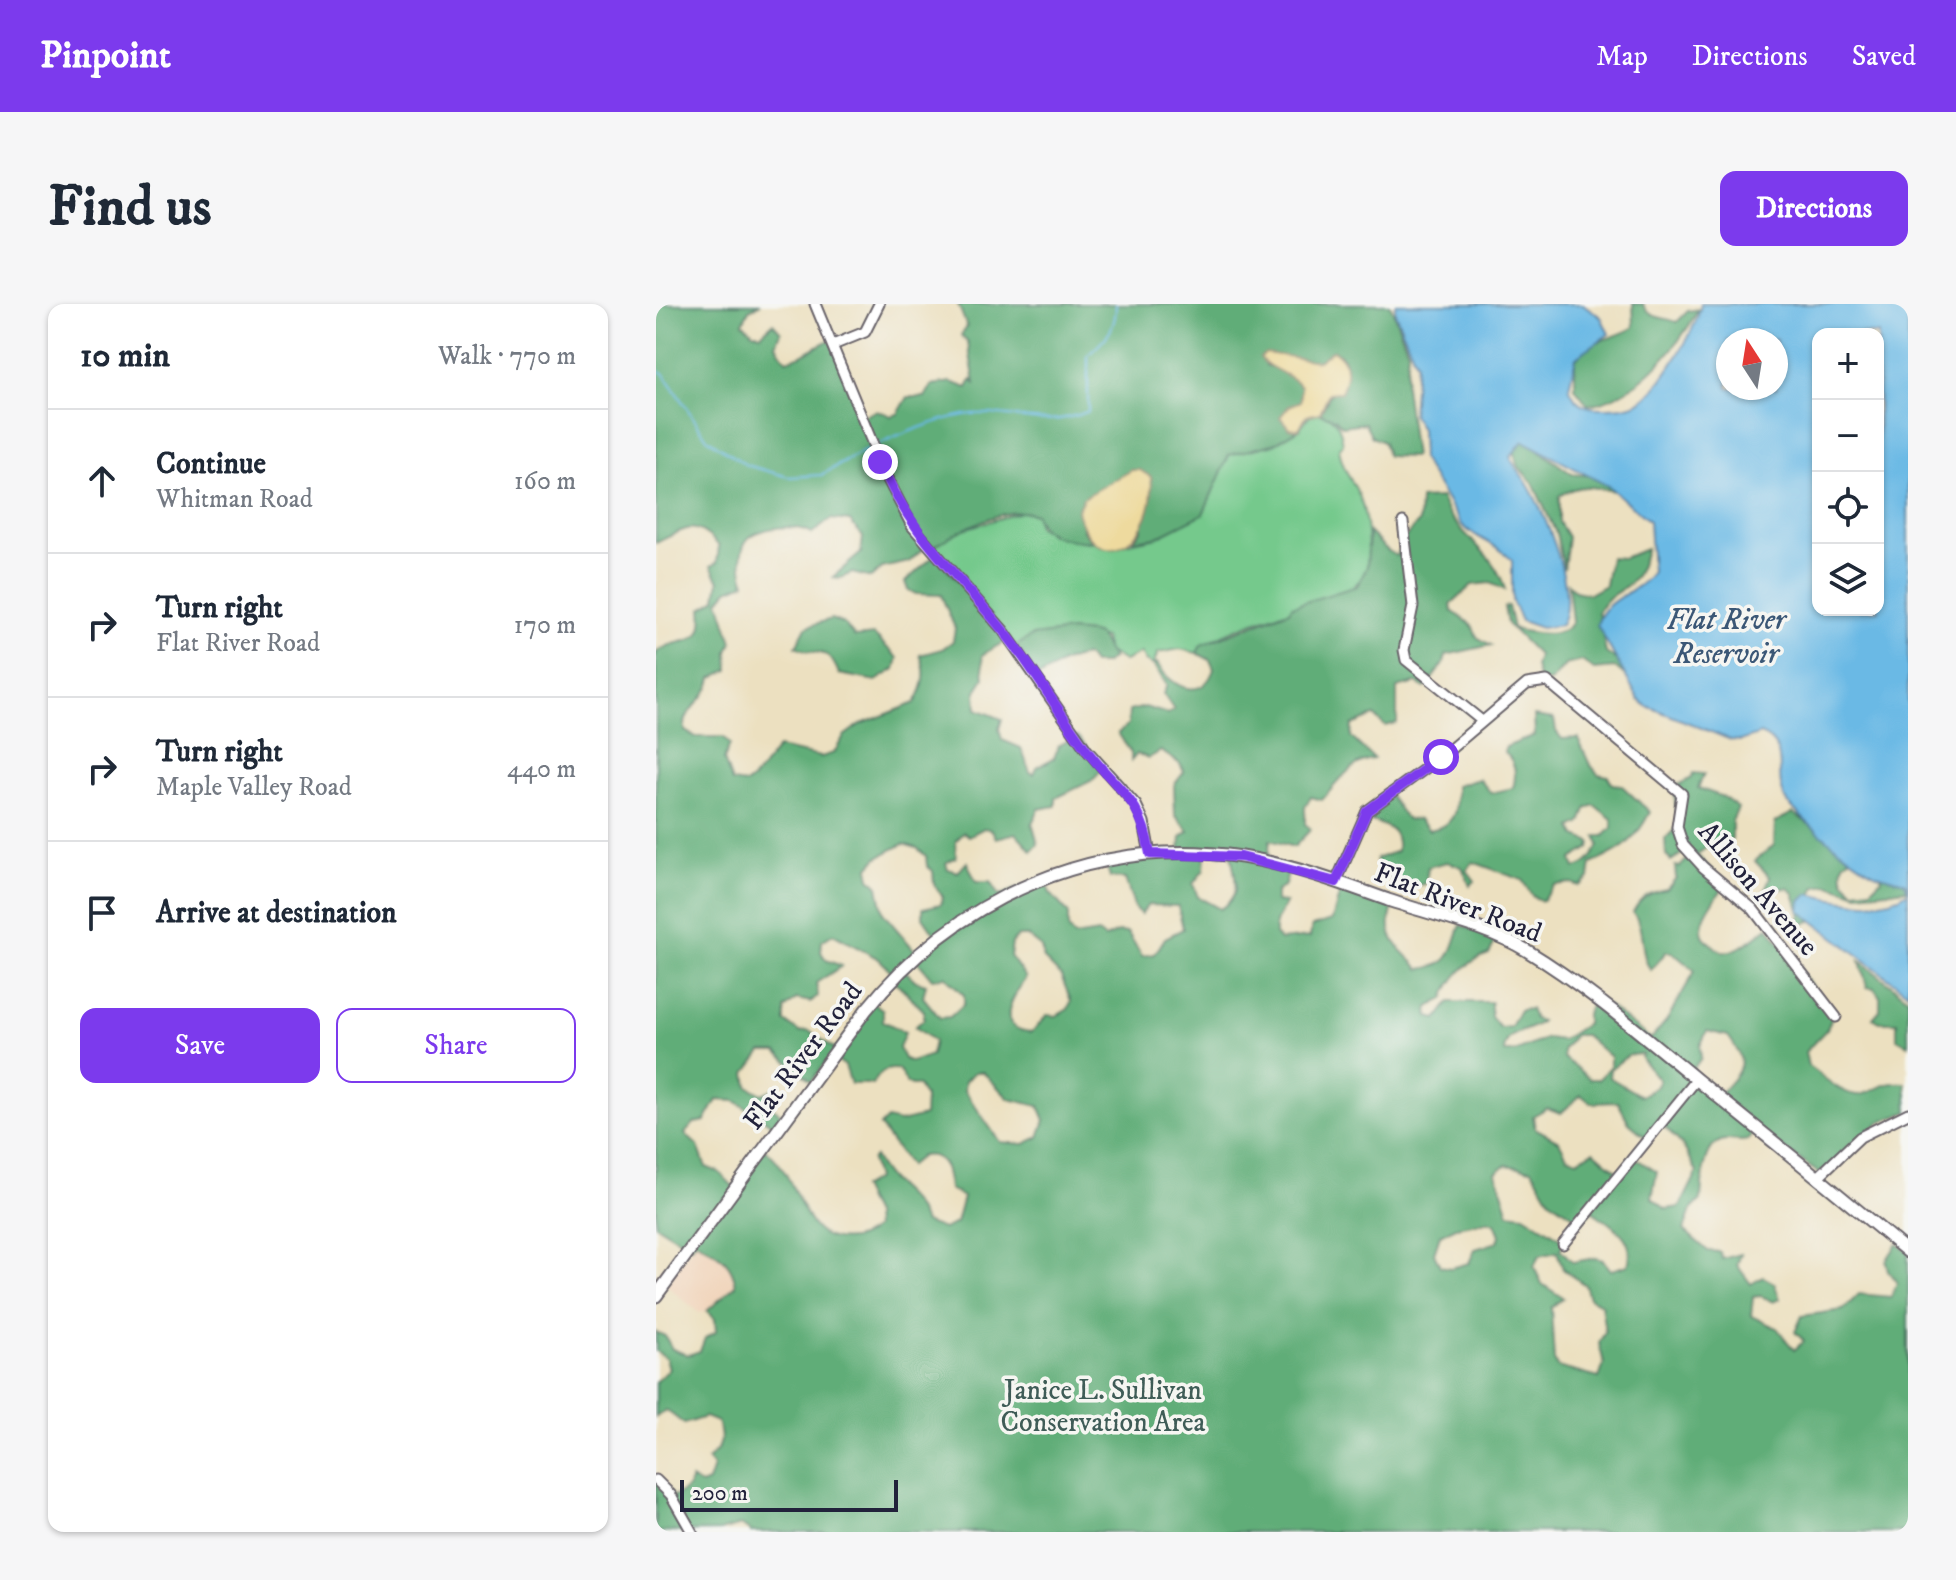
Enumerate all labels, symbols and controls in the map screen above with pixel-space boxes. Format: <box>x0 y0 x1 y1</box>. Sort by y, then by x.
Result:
text: Pinpoint <box>40 32 171 80</box>
text: Map <box>1596 39 1648 74</box>
text: Directions <box>1692 39 1808 74</box>
text: Saved <box>1852 39 1916 74</box>
button: Directions <box>1720 171 1908 246</box>
text: Find us <box>48 173 212 243</box>
north arrow <box>1716 328 1788 400</box>
map controls <box>1812 328 1884 616</box>
button: + <box>1812 328 1884 400</box>
text: 10 min <box>80 335 170 377</box>
text: Walk · 770 m <box>438 340 576 373</box>
button: − <box>1812 400 1884 472</box>
route end <box>862 444 898 480</box>
text: Continue <box>156 446 266 483</box>
icon: ahead <box>80 459 124 503</box>
text: 160 m <box>514 465 576 498</box>
button: locate <box>1812 472 1884 544</box>
text: Whitman Road <box>156 483 313 516</box>
button: layers <box>1812 544 1884 616</box>
text: Turn right <box>156 590 283 627</box>
water label: Flat River Reservoir <box>1666 602 1788 673</box>
icon: right <box>80 603 124 647</box>
text: 170 m <box>514 609 576 642</box>
text: Flat River Road <box>156 627 320 660</box>
text: Turn right <box>156 734 283 771</box>
route start <box>1423 739 1459 775</box>
icon: right <box>80 747 124 791</box>
text: 440 m <box>507 753 576 786</box>
text: Maple Valley Road <box>156 771 352 804</box>
street label: Allison Avenue <box>1690 815 1826 963</box>
street label: Flat River Road <box>1369 855 1547 951</box>
icon: arrive <box>80 891 124 935</box>
text: Arrive at destination <box>156 895 397 932</box>
street label: Flat River Road <box>736 975 870 1137</box>
button: Save <box>80 1008 320 1083</box>
button: Share <box>336 1008 576 1083</box>
park label: Janice L. Sullivan Conservation Area <box>1000 1373 1206 1440</box>
scale bar <box>680 1476 898 1512</box>
text: 200 m <box>692 1480 748 1507</box>

